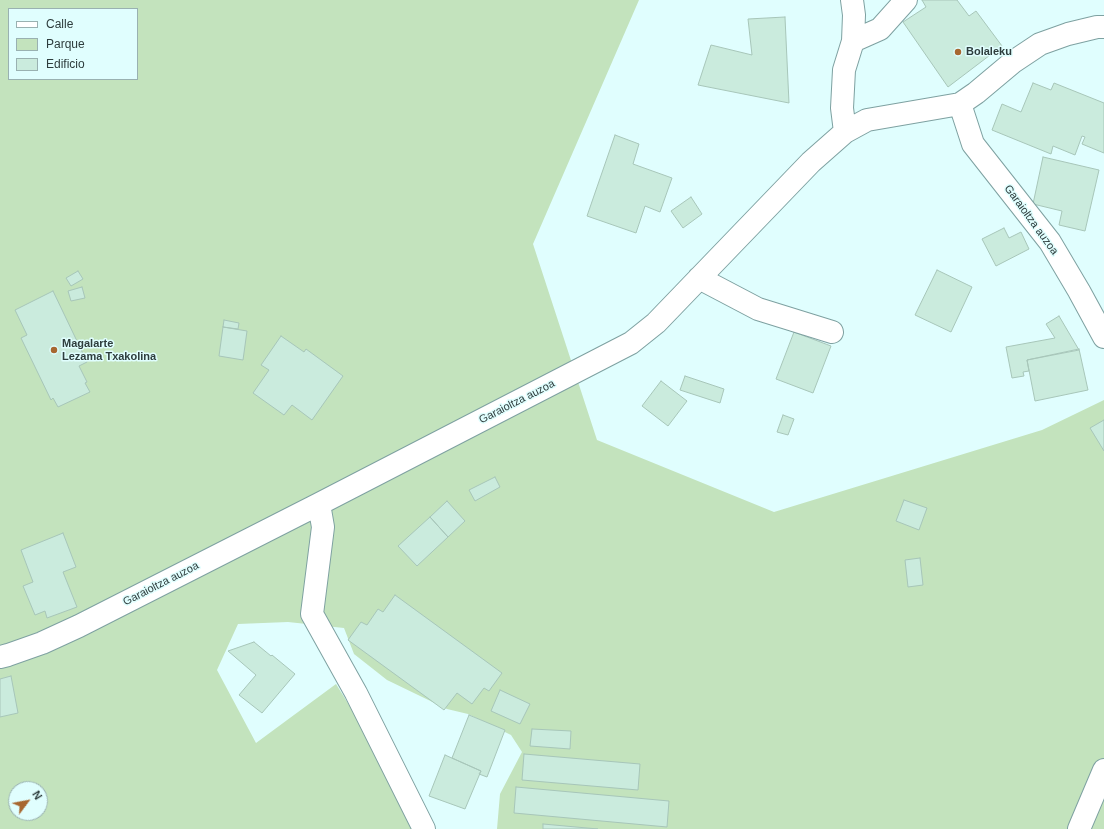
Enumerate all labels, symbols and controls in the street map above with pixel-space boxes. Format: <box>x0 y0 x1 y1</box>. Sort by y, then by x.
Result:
legend <box>8 8 138 80</box>
text: Calle <box>46 17 73 31</box>
text: Parque <box>46 37 85 51</box>
place label: Bolaleku <box>966 45 1012 59</box>
marker: Bolaleku <box>953 47 963 57</box>
text: Edificio <box>46 57 85 71</box>
street label: Garaioltza auzoa <box>1001 182 1061 258</box>
place label: Magalarte Lezama Txakolina <box>62 337 156 363</box>
marker: Magalarte Lezama Txakolina <box>49 345 59 355</box>
street label: Garaioltza auzoa <box>477 377 557 427</box>
street label: Garaioltza auzoa <box>121 559 201 609</box>
north arrow <box>8 781 48 821</box>
text: N <box>30 789 45 802</box>

